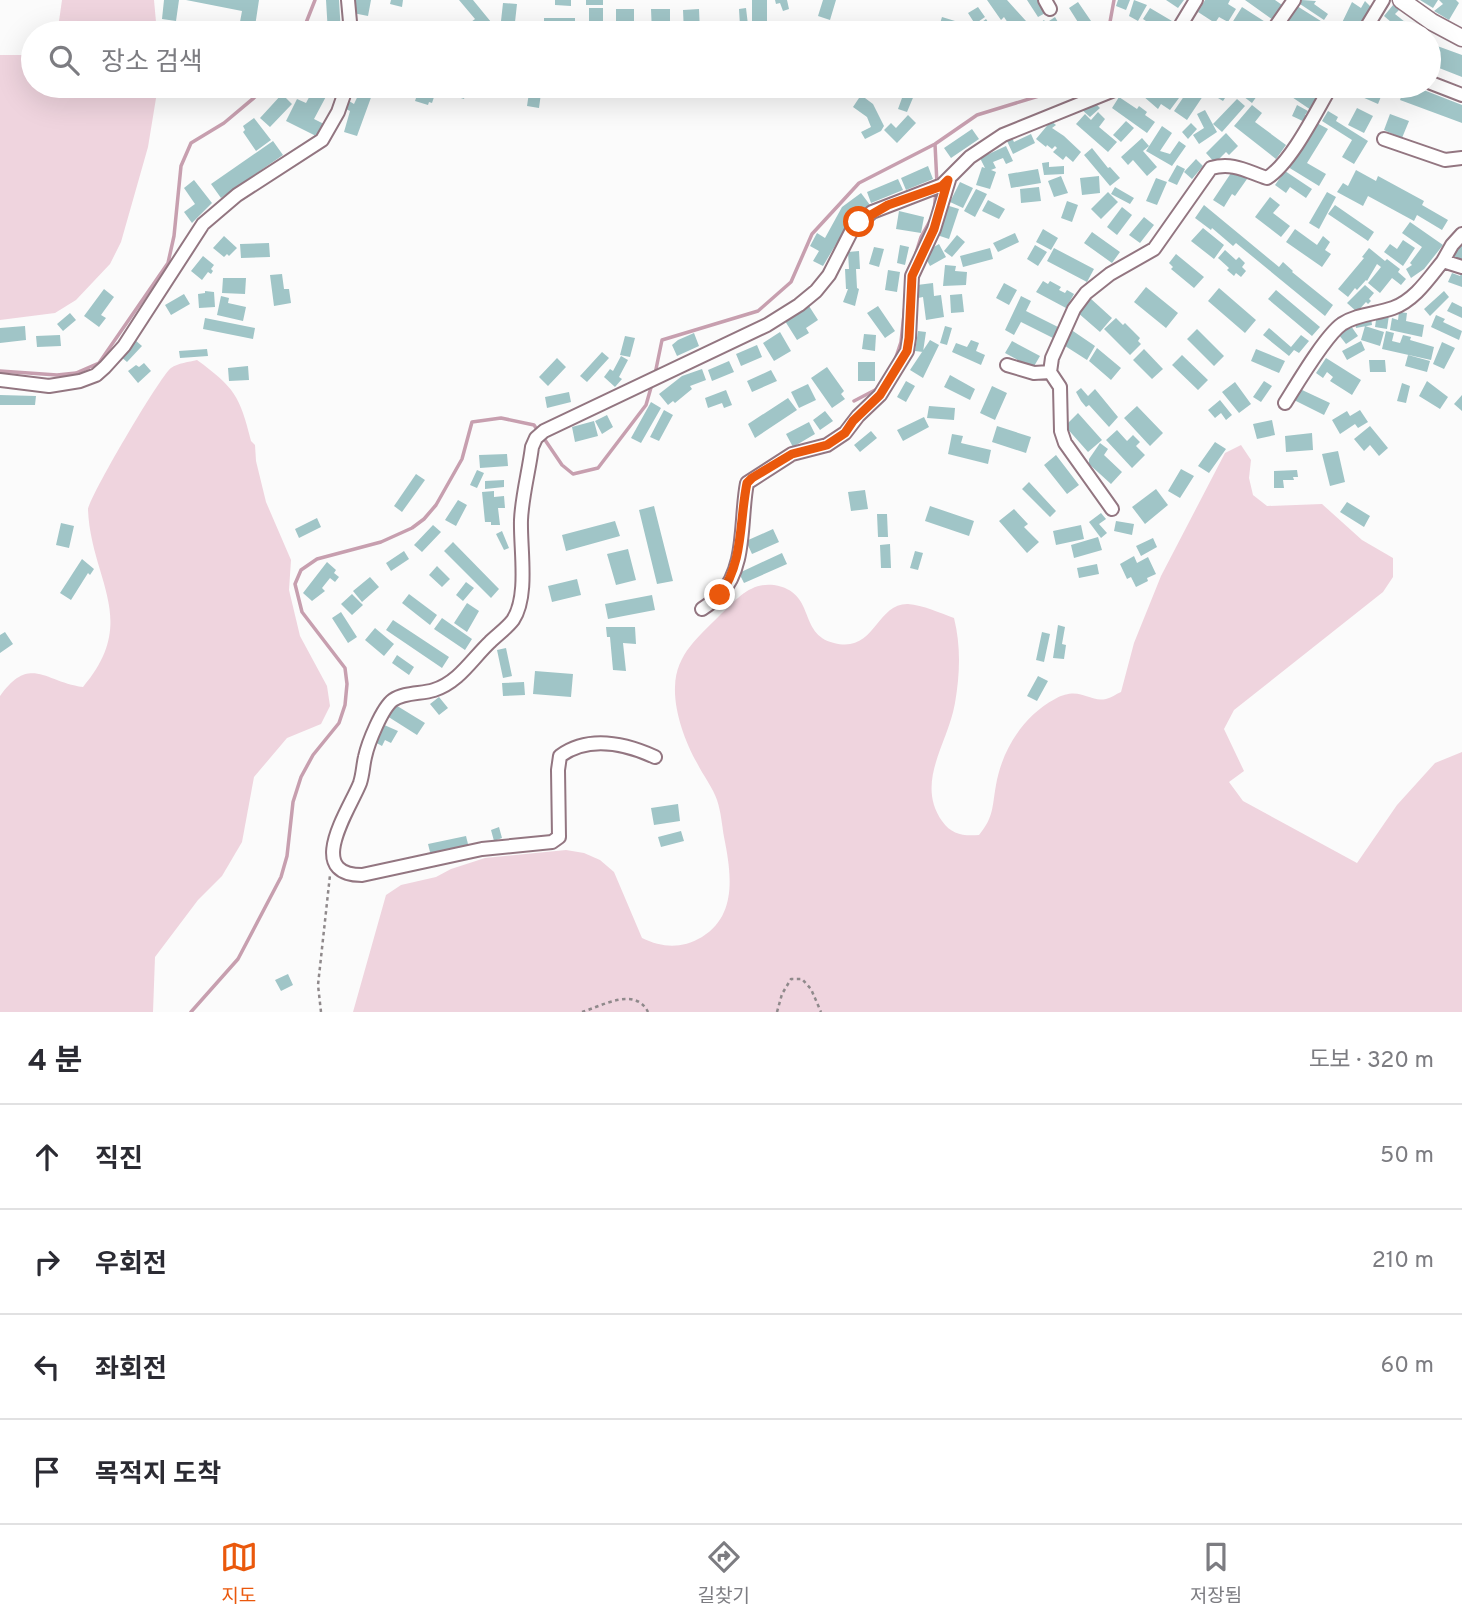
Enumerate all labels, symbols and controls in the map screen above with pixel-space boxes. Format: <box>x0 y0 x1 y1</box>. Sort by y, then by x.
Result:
search box <box>21 21 1441 98</box>
icon: search <box>45 41 83 79</box>
text: 장소 검색 <box>101 47 203 80</box>
route start <box>843 206 874 237</box>
route end <box>704 579 735 610</box>
text: 4 분 <box>28 1044 82 1081</box>
text: 도보 · 320 m <box>1309 1047 1434 1076</box>
icon: ahead <box>28 1138 66 1176</box>
text: 50 m <box>1380 1142 1434 1171</box>
text: 직진 <box>95 1144 143 1177</box>
icon: right <box>28 1243 66 1281</box>
text: 210 m <box>1372 1247 1434 1276</box>
text: 우회전 <box>95 1249 167 1282</box>
icon: left <box>28 1348 66 1386</box>
text: 60 m <box>1381 1352 1434 1381</box>
text: 좌회전 <box>95 1354 167 1387</box>
icon: arrive <box>28 1453 66 1491</box>
text: 목적지 도착 <box>95 1459 221 1492</box>
tab: 지도 <box>220 1538 258 1609</box>
tab: 길찾기 <box>698 1538 750 1609</box>
tab: 저장됨 <box>1190 1538 1242 1609</box>

